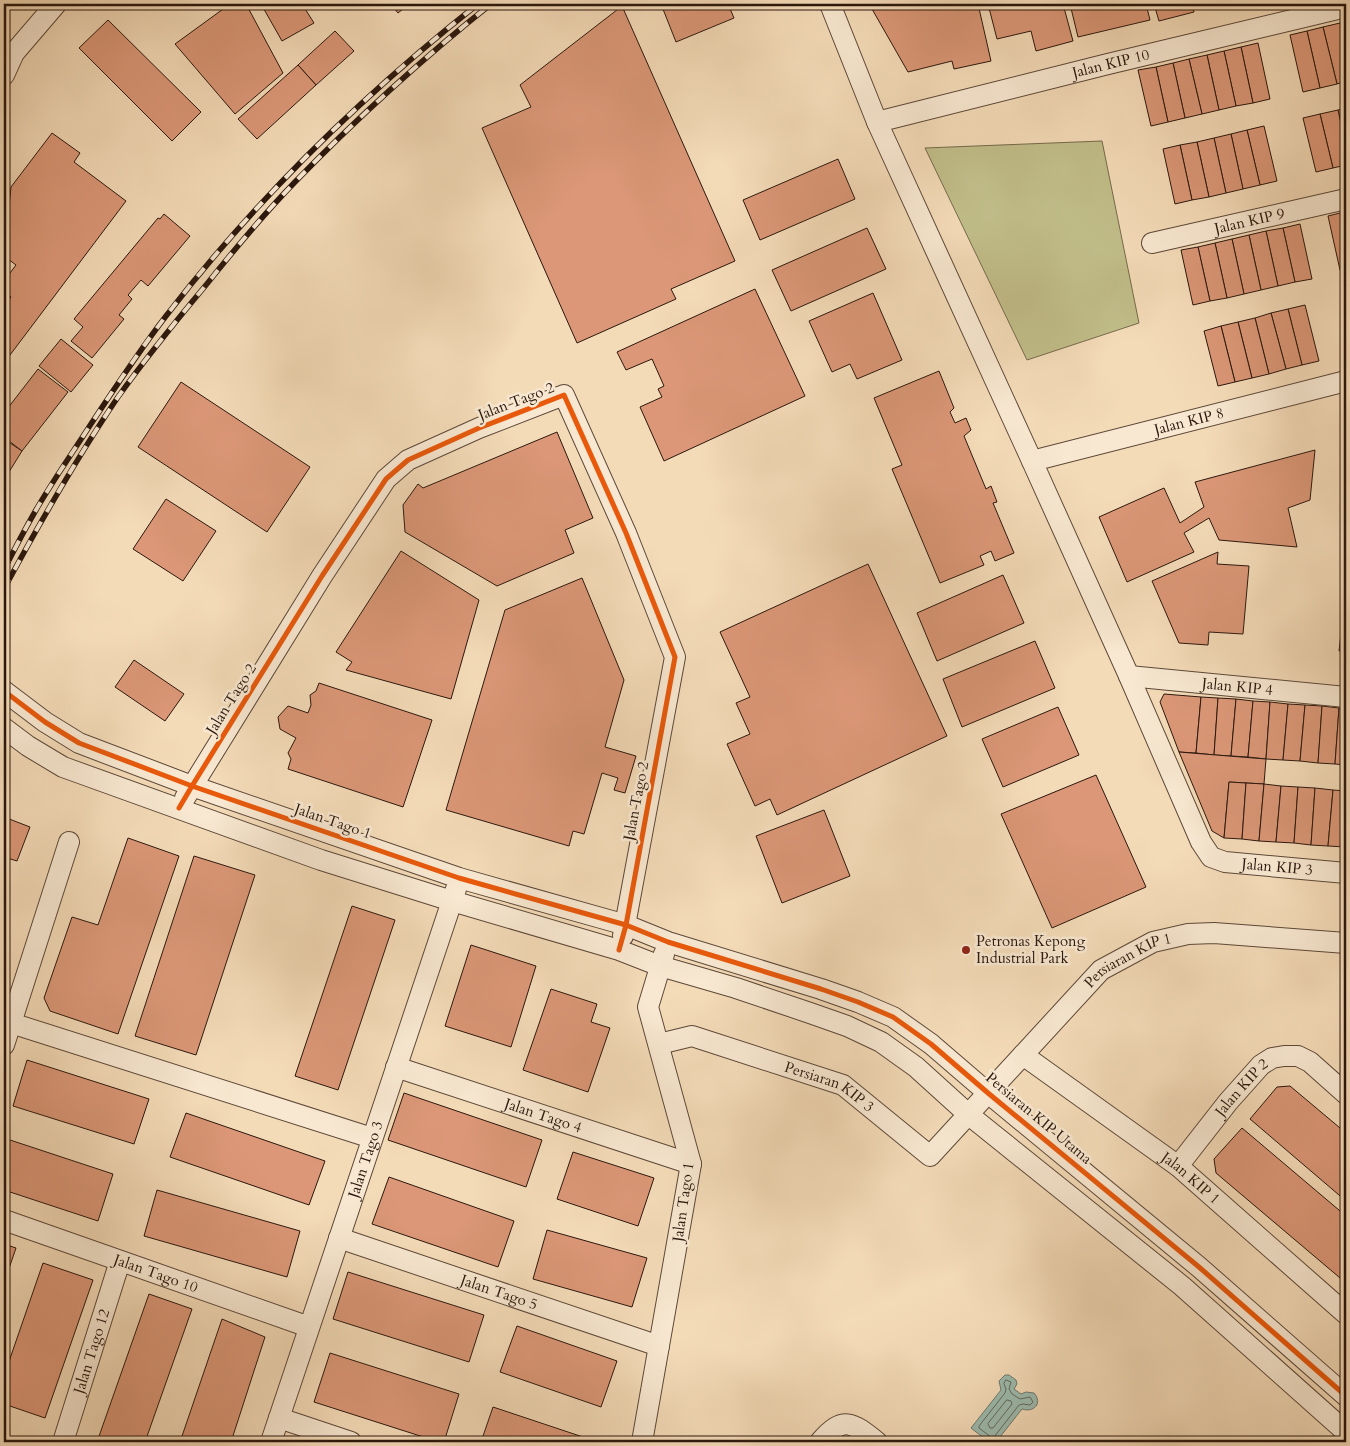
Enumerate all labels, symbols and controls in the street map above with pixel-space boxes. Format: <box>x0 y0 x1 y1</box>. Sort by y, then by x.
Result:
street label: Jalan KIP 10 <box>1068 44 1152 83</box>
street label: Jalan KIP 9 <box>1211 203 1287 239</box>
street label: Jalan Tago 2 <box>473 377 557 425</box>
street label: Jalan KIP 8 <box>1150 403 1226 440</box>
street label: Jalan Tago 2 <box>200 659 261 740</box>
street label: Jalan KIP 4 <box>1199 673 1274 700</box>
street label: Jalan Tago 2 <box>618 759 654 844</box>
street label: Jalan Tago 1 <box>290 798 374 843</box>
street label: Jalan KIP 3 <box>1239 853 1314 880</box>
street label: Persiaran KIP 1 <box>1080 928 1173 992</box>
place label: Petronas Kepong Industrial Park <box>976 931 1086 968</box>
marker: Petronas Kepong Industrial Park <box>960 944 972 956</box>
street label: Jalan KIP 2 <box>1209 1053 1272 1122</box>
street label: Persiaran KIP 3 <box>782 1057 878 1116</box>
street label: Persiaran KIP Utama <box>982 1068 1097 1169</box>
street label: Jalan Tago 4 <box>500 1093 585 1138</box>
street label: Jalan Tago 3 <box>343 1118 388 1202</box>
street label: Jalan KIP 1 <box>1156 1146 1224 1209</box>
street label: Jalan Tago 1 <box>667 1161 698 1245</box>
street label: Jalan Tago 10 <box>109 1249 201 1297</box>
street label: Jalan Tago 5 <box>456 1269 540 1314</box>
street label: Jalan Tago 12 <box>68 1306 114 1398</box>

